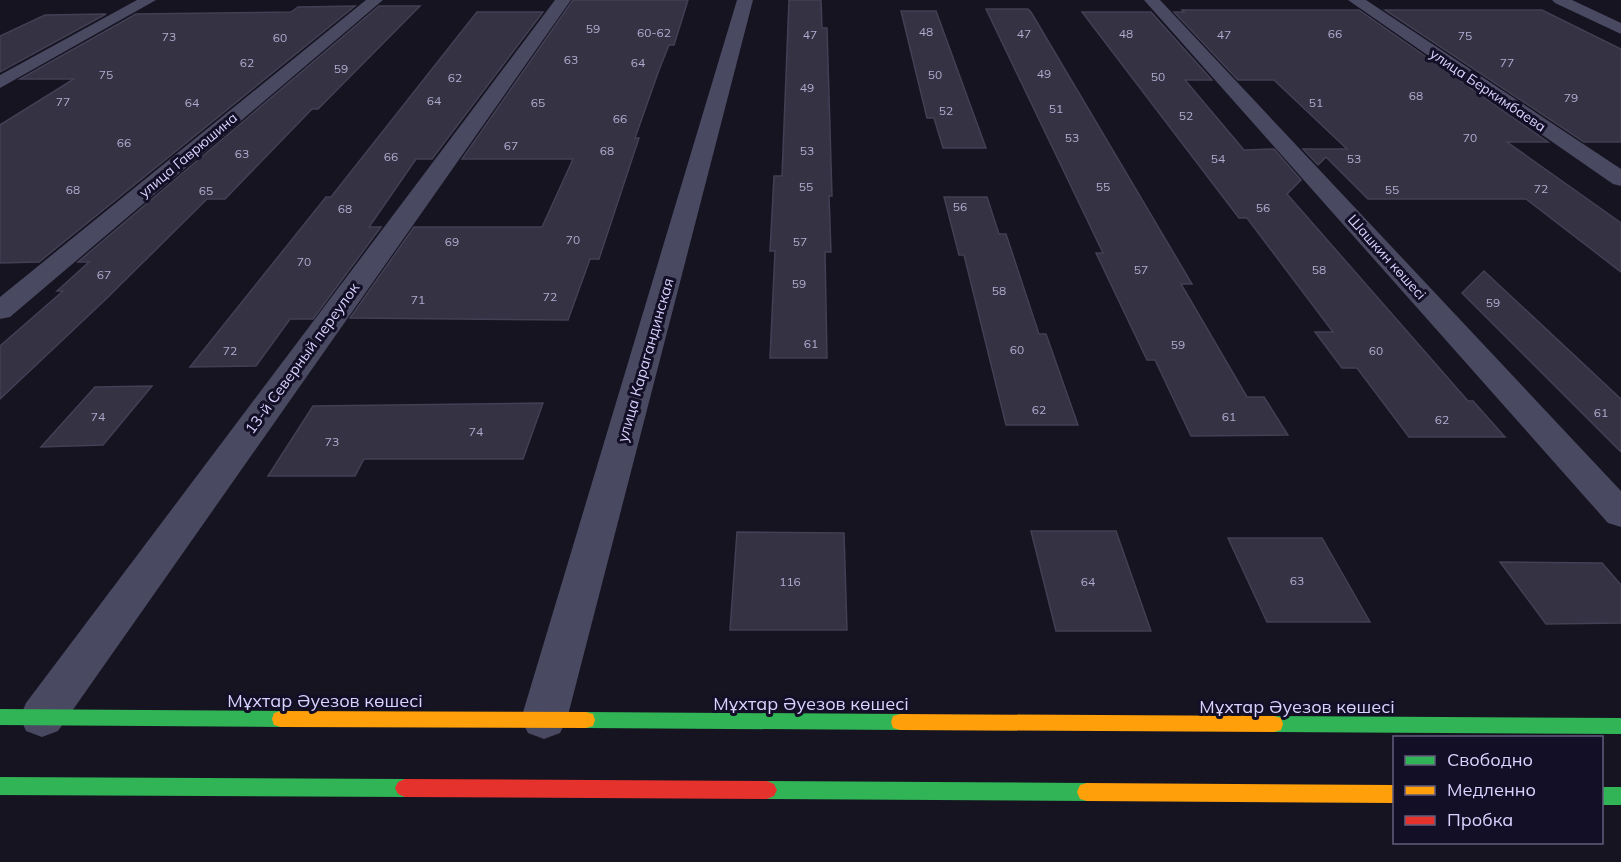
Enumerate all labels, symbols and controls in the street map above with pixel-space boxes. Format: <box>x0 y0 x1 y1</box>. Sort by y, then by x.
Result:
house number: 59 <box>586 21 600 36</box>
house number: 48 <box>919 24 933 39</box>
house number: 60-62 <box>637 25 671 40</box>
house number: 47 <box>1017 26 1031 41</box>
house number: 48 <box>1119 26 1133 41</box>
house number: 66 <box>1328 26 1342 41</box>
house number: 47 <box>803 27 817 42</box>
house number: 47 <box>1217 27 1231 42</box>
house number: 75 <box>1458 28 1472 43</box>
house number: 73 <box>162 29 176 44</box>
house number: 60 <box>273 30 287 45</box>
street label: улица Беркимбаева <box>1426 44 1550 136</box>
house number: 63 <box>564 52 578 67</box>
house number: 62 <box>240 55 254 70</box>
house number: 64 <box>631 55 645 70</box>
house number: 77 <box>1500 55 1514 70</box>
house number: 59 <box>334 61 348 76</box>
house number: 49 <box>1037 66 1051 81</box>
house number: 75 <box>99 67 113 82</box>
house number: 50 <box>928 67 942 82</box>
house number: 50 <box>1151 69 1165 84</box>
house number: 62 <box>448 70 462 85</box>
house number: 49 <box>800 80 814 95</box>
house number: 68 <box>1409 88 1423 103</box>
house number: 79 <box>1564 90 1578 105</box>
house number: 64 <box>427 93 441 108</box>
house number: 77 <box>56 94 70 109</box>
house number: 64 <box>185 95 199 110</box>
house number: 65 <box>531 95 545 110</box>
house number: 51 <box>1309 95 1323 110</box>
house number: 51 <box>1049 101 1063 116</box>
house number: 52 <box>939 103 953 118</box>
house number: 52 <box>1179 108 1193 123</box>
street label: улица Гаврюшина <box>135 109 241 201</box>
house number: 66 <box>613 111 627 126</box>
house number: 53 <box>1065 130 1079 145</box>
house number: 70 <box>1463 130 1477 145</box>
house number: 66 <box>117 135 131 150</box>
house number: 67 <box>504 138 518 153</box>
house number: 68 <box>600 143 614 158</box>
house number: 53 <box>800 143 814 158</box>
house number: 63 <box>235 146 249 161</box>
house number: 66 <box>384 149 398 164</box>
house number: 54 <box>1211 151 1225 166</box>
house number: 53 <box>1347 151 1361 166</box>
house number: 55 <box>799 179 813 194</box>
house number: 55 <box>1096 179 1110 194</box>
house number: 72 <box>1534 181 1548 196</box>
house number: 68 <box>66 182 80 197</box>
house number: 55 <box>1385 182 1399 197</box>
house number: 65 <box>199 183 213 198</box>
house number: 56 <box>953 199 967 214</box>
house number: 56 <box>1256 200 1270 215</box>
house number: 68 <box>338 201 352 216</box>
street label: Шашкин көшесі <box>1344 211 1430 303</box>
house number: 70 <box>566 232 580 247</box>
house number: 69 <box>445 234 459 249</box>
house number: 57 <box>793 234 807 249</box>
house number: 70 <box>297 254 311 269</box>
house number: 57 <box>1134 262 1148 277</box>
house number: 58 <box>1312 262 1326 277</box>
house number: 67 <box>97 267 111 282</box>
street label: улица Карагандинская <box>612 276 678 444</box>
house number: 59 <box>792 276 806 291</box>
street label: 13-й Северный переулок <box>241 278 364 437</box>
house number: 58 <box>992 283 1006 298</box>
house number: 72 <box>543 289 557 304</box>
house number: 71 <box>411 292 425 307</box>
house number: 59 <box>1486 295 1500 310</box>
house number: 61 <box>804 336 818 351</box>
house number: 59 <box>1171 337 1185 352</box>
house number: 60 <box>1010 342 1024 357</box>
house number: 72 <box>223 343 237 358</box>
house number: 60 <box>1369 343 1383 358</box>
house number: 62 <box>1032 402 1046 417</box>
house number: 61 <box>1594 405 1608 420</box>
house number: 74 <box>91 409 105 424</box>
house number: 61 <box>1222 409 1236 424</box>
house number: 62 <box>1435 412 1449 427</box>
house number: 74 <box>469 424 483 439</box>
house number: 73 <box>325 434 339 449</box>
house number: 63 <box>1290 573 1304 588</box>
house number: 116 <box>779 574 801 589</box>
house number: 64 <box>1081 574 1095 589</box>
street label: Мұхтар Әуезов көшесі <box>227 689 423 712</box>
street label: Мұхтар Әуезов көшесі <box>713 692 909 715</box>
street label: Мұхтар Әуезов көшесі <box>1199 695 1395 718</box>
legend <box>1393 736 1603 844</box>
text: Свободно <box>1447 748 1533 771</box>
text: Медленно <box>1447 778 1536 801</box>
text: Пробка <box>1447 808 1513 831</box>

